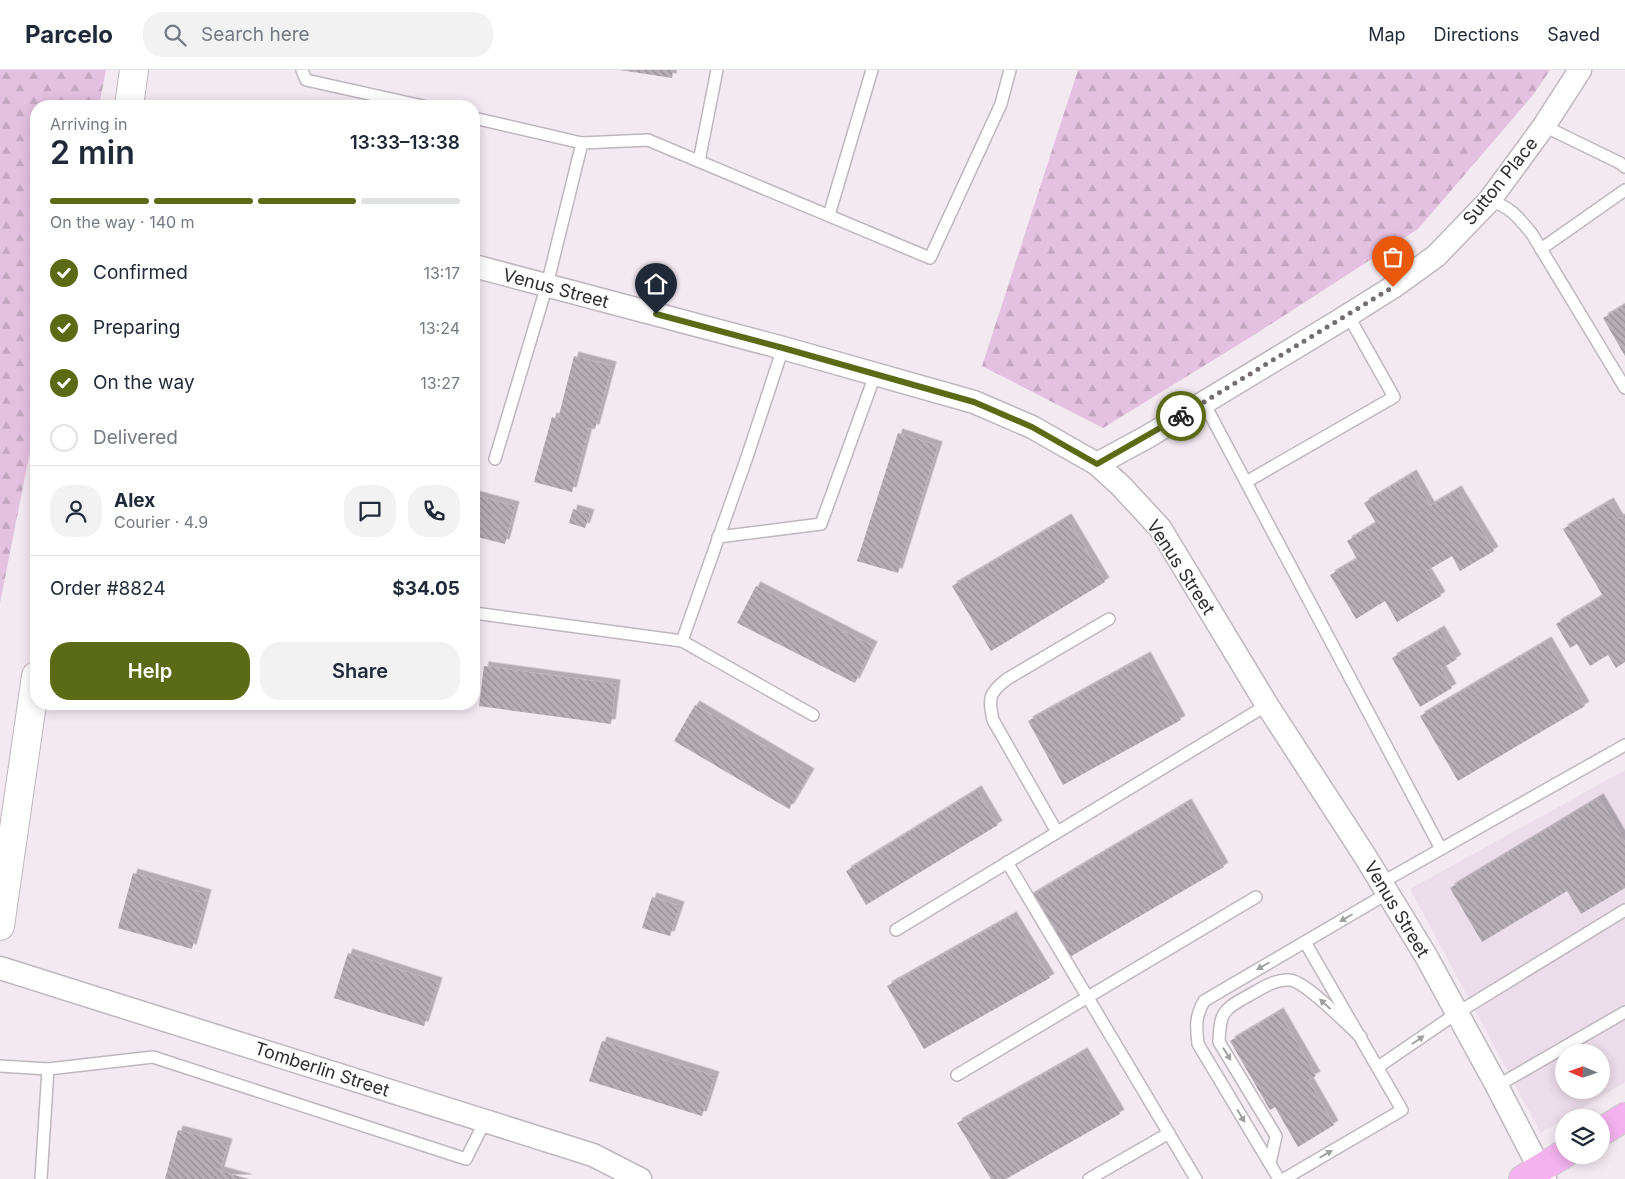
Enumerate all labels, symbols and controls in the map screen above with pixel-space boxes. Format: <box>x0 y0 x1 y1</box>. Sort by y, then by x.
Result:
search box <box>143 12 493 57</box>
text: Parcelo <box>25 20 113 49</box>
icon: search <box>161 21 189 49</box>
text: Search here <box>201 23 310 46</box>
text: Map <box>1368 24 1406 45</box>
text: Directions <box>1434 24 1519 45</box>
text: Saved <box>1547 24 1600 45</box>
text: Arriving in <box>50 114 127 134</box>
text: 13:33–13:38 <box>350 131 460 154</box>
text: 2 min <box>50 133 135 172</box>
street label: Sutton Place <box>1458 133 1542 229</box>
text: On the way · 140 m <box>50 212 195 232</box>
pin <box>1372 236 1414 287</box>
icon: bag <box>1379 243 1407 271</box>
icon: check <box>50 259 78 287</box>
text: Confirmed <box>93 261 188 284</box>
text: 13:17 <box>423 263 460 283</box>
pin <box>635 263 677 314</box>
street label: Venus Street <box>501 264 611 312</box>
icon: home <box>642 270 670 298</box>
icon: check <box>50 314 78 342</box>
text: Preparing <box>93 316 180 339</box>
text: 13:24 <box>419 318 460 338</box>
icon: check <box>50 369 78 397</box>
text: On the way <box>93 371 195 394</box>
text: 13:27 <box>420 373 460 393</box>
courier <box>1156 391 1206 441</box>
icon: bike <box>1167 402 1195 430</box>
text: Delivered <box>93 426 178 449</box>
button: person <box>50 485 102 537</box>
button: chat <box>344 485 396 537</box>
button: phone <box>408 485 460 537</box>
text: Alex <box>114 489 155 512</box>
text: Courier · 4.9 <box>114 512 208 532</box>
street label: Venus Street <box>1143 516 1219 618</box>
text: Order #8824 <box>50 577 166 600</box>
text: $34.05 <box>392 577 460 600</box>
button: Help <box>50 642 250 700</box>
button: Share <box>260 642 460 700</box>
street label: Venus Street <box>1360 857 1434 961</box>
one-way arrow <box>1340 913 1353 922</box>
one-way arrow <box>1256 962 1270 971</box>
one-way arrow <box>1319 998 1331 1010</box>
one-way arrow <box>1411 1035 1425 1045</box>
street label: Tomberlin Street <box>252 1037 392 1101</box>
north arrow <box>1555 1044 1610 1099</box>
map controls <box>1555 1044 1610 1164</box>
one-way arrow <box>1222 1047 1231 1061</box>
one-way arrow <box>1237 1109 1246 1122</box>
button: layers <box>1555 1109 1610 1164</box>
one-way arrow <box>1319 1150 1332 1159</box>

